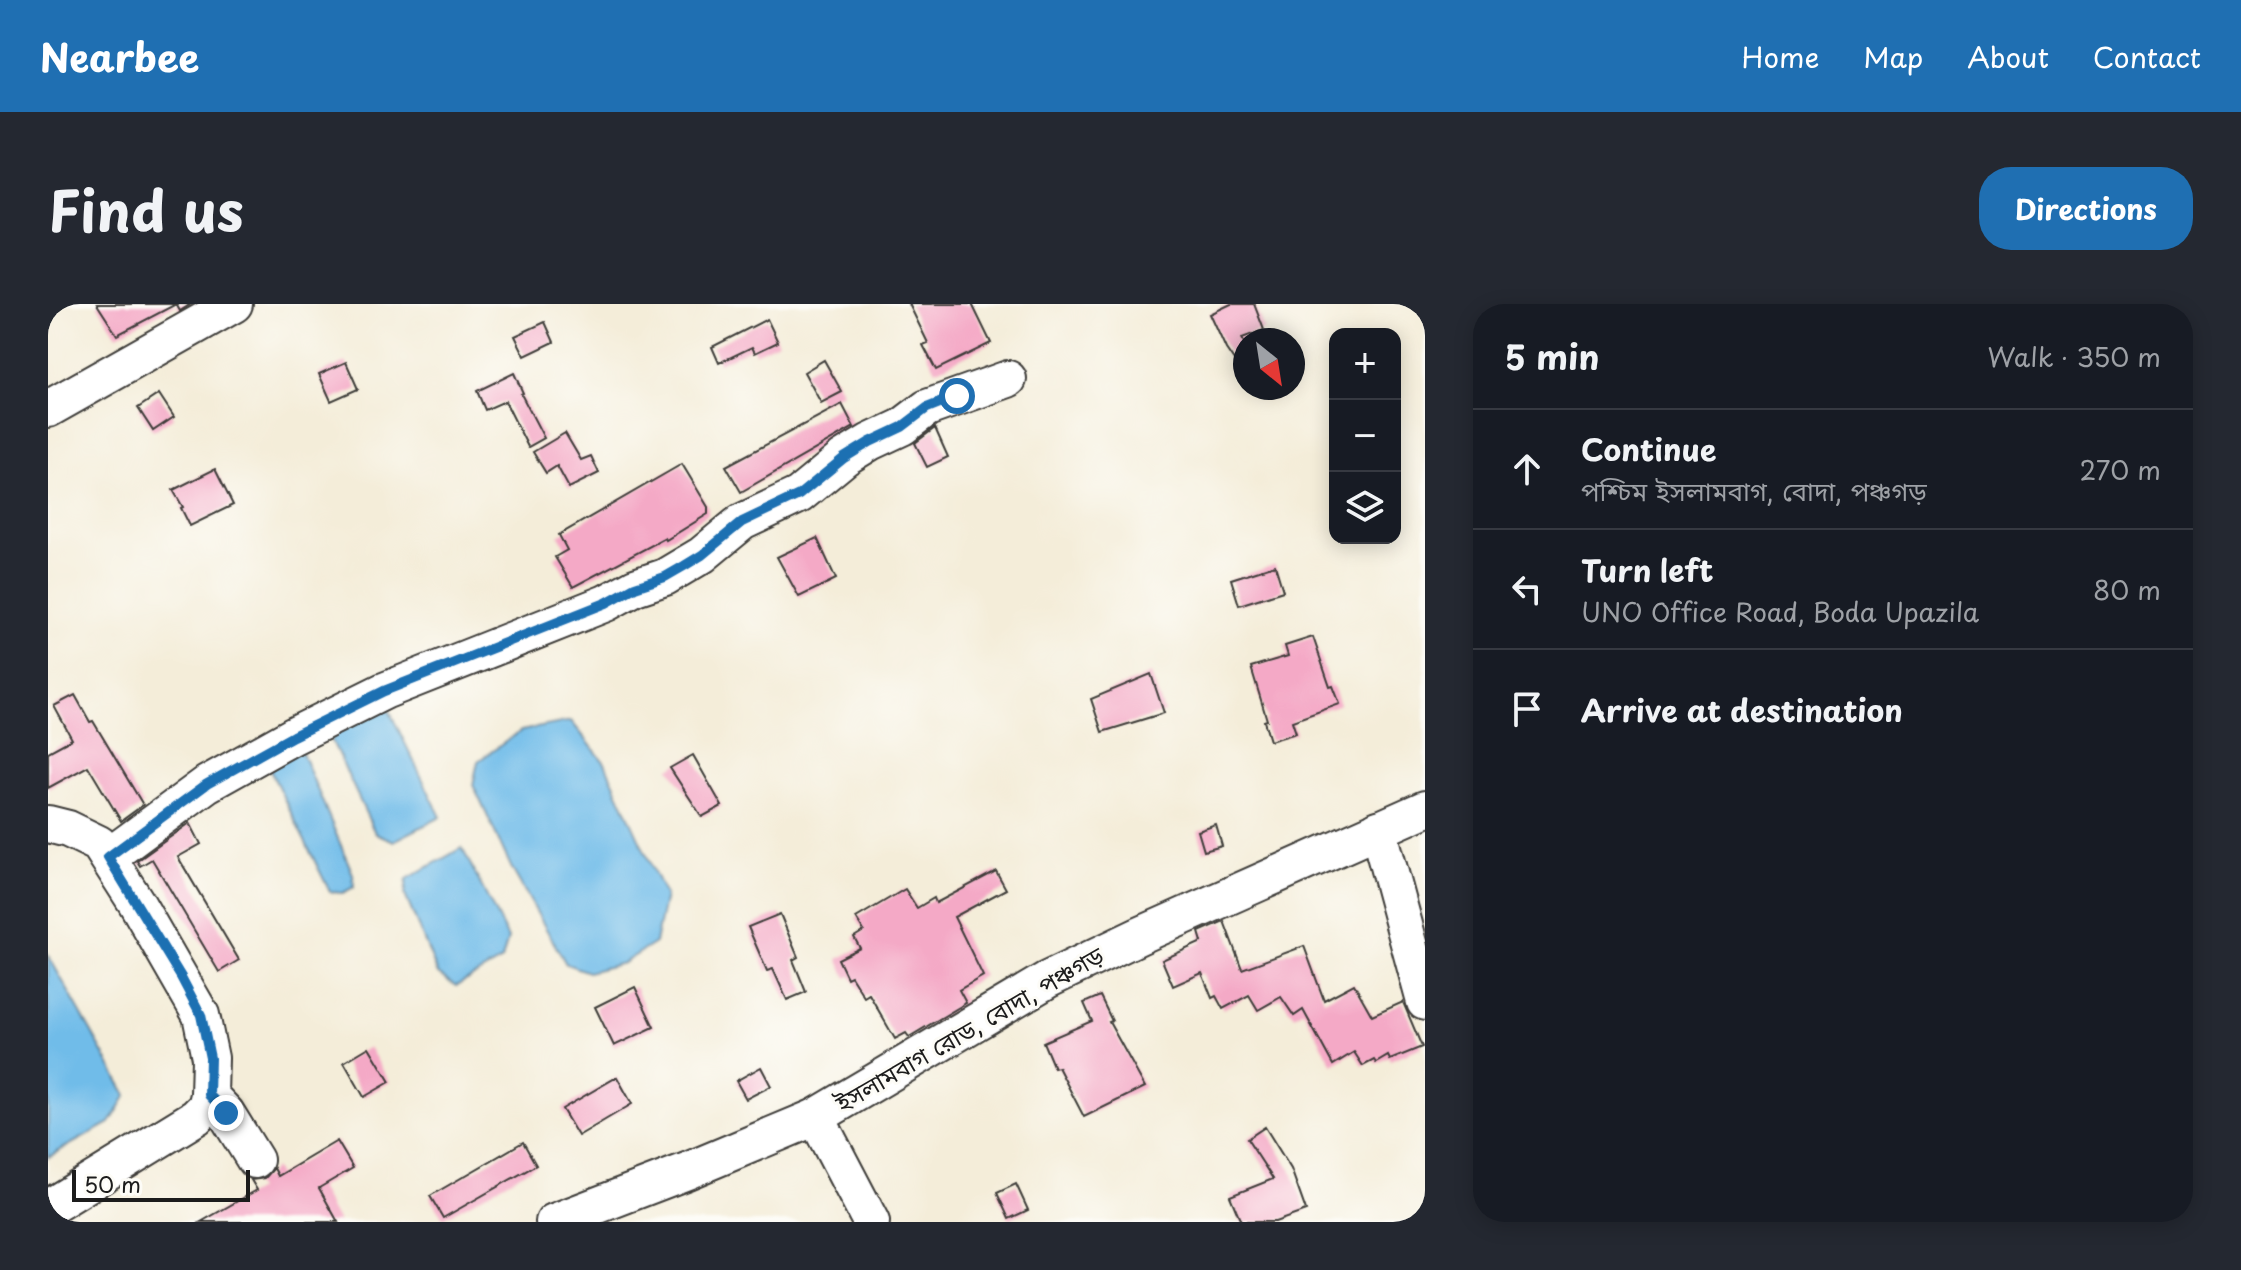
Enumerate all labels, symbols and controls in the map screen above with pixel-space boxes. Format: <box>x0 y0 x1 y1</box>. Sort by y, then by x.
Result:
text: Nearbee <box>40 28 199 85</box>
text: Home <box>1741 35 1819 78</box>
text: Map <box>1863 35 1923 78</box>
text: About <box>1967 35 2049 78</box>
text: Contact <box>2093 35 2201 78</box>
text: Find us <box>48 166 244 251</box>
button: Directions <box>1979 167 2193 250</box>
north arrow <box>1233 328 1305 400</box>
map controls <box>1329 328 1401 544</box>
button: + <box>1329 328 1401 400</box>
text: 5 min <box>1505 330 1599 382</box>
text: Walk · 350 m <box>1988 337 2161 376</box>
route start <box>939 378 975 414</box>
button: − <box>1329 400 1401 472</box>
text: Continue <box>1581 426 1716 471</box>
icon: ahead <box>1505 447 1549 491</box>
text: 270 m <box>2080 450 2161 489</box>
text: পশ্চিম ইসলামবাগ, বোদা, পঞ্চগড় <box>1581 471 1927 510</box>
button: layers <box>1329 472 1401 544</box>
text: Turn left <box>1581 547 1713 592</box>
icon: left <box>1505 567 1549 611</box>
text: 80 m <box>2093 570 2161 609</box>
text: UNO Office Road, Boda Upazila <box>1581 592 1979 631</box>
icon: arrive <box>1505 687 1549 731</box>
text: Arrive at destination <box>1581 687 1903 732</box>
street label: ইসলামবাগ রোড, বোদা, পঞ্চগড় <box>827 936 1111 1120</box>
route end <box>208 1095 244 1131</box>
scale bar <box>72 1166 250 1202</box>
text: 50 m <box>84 1167 141 1200</box>

